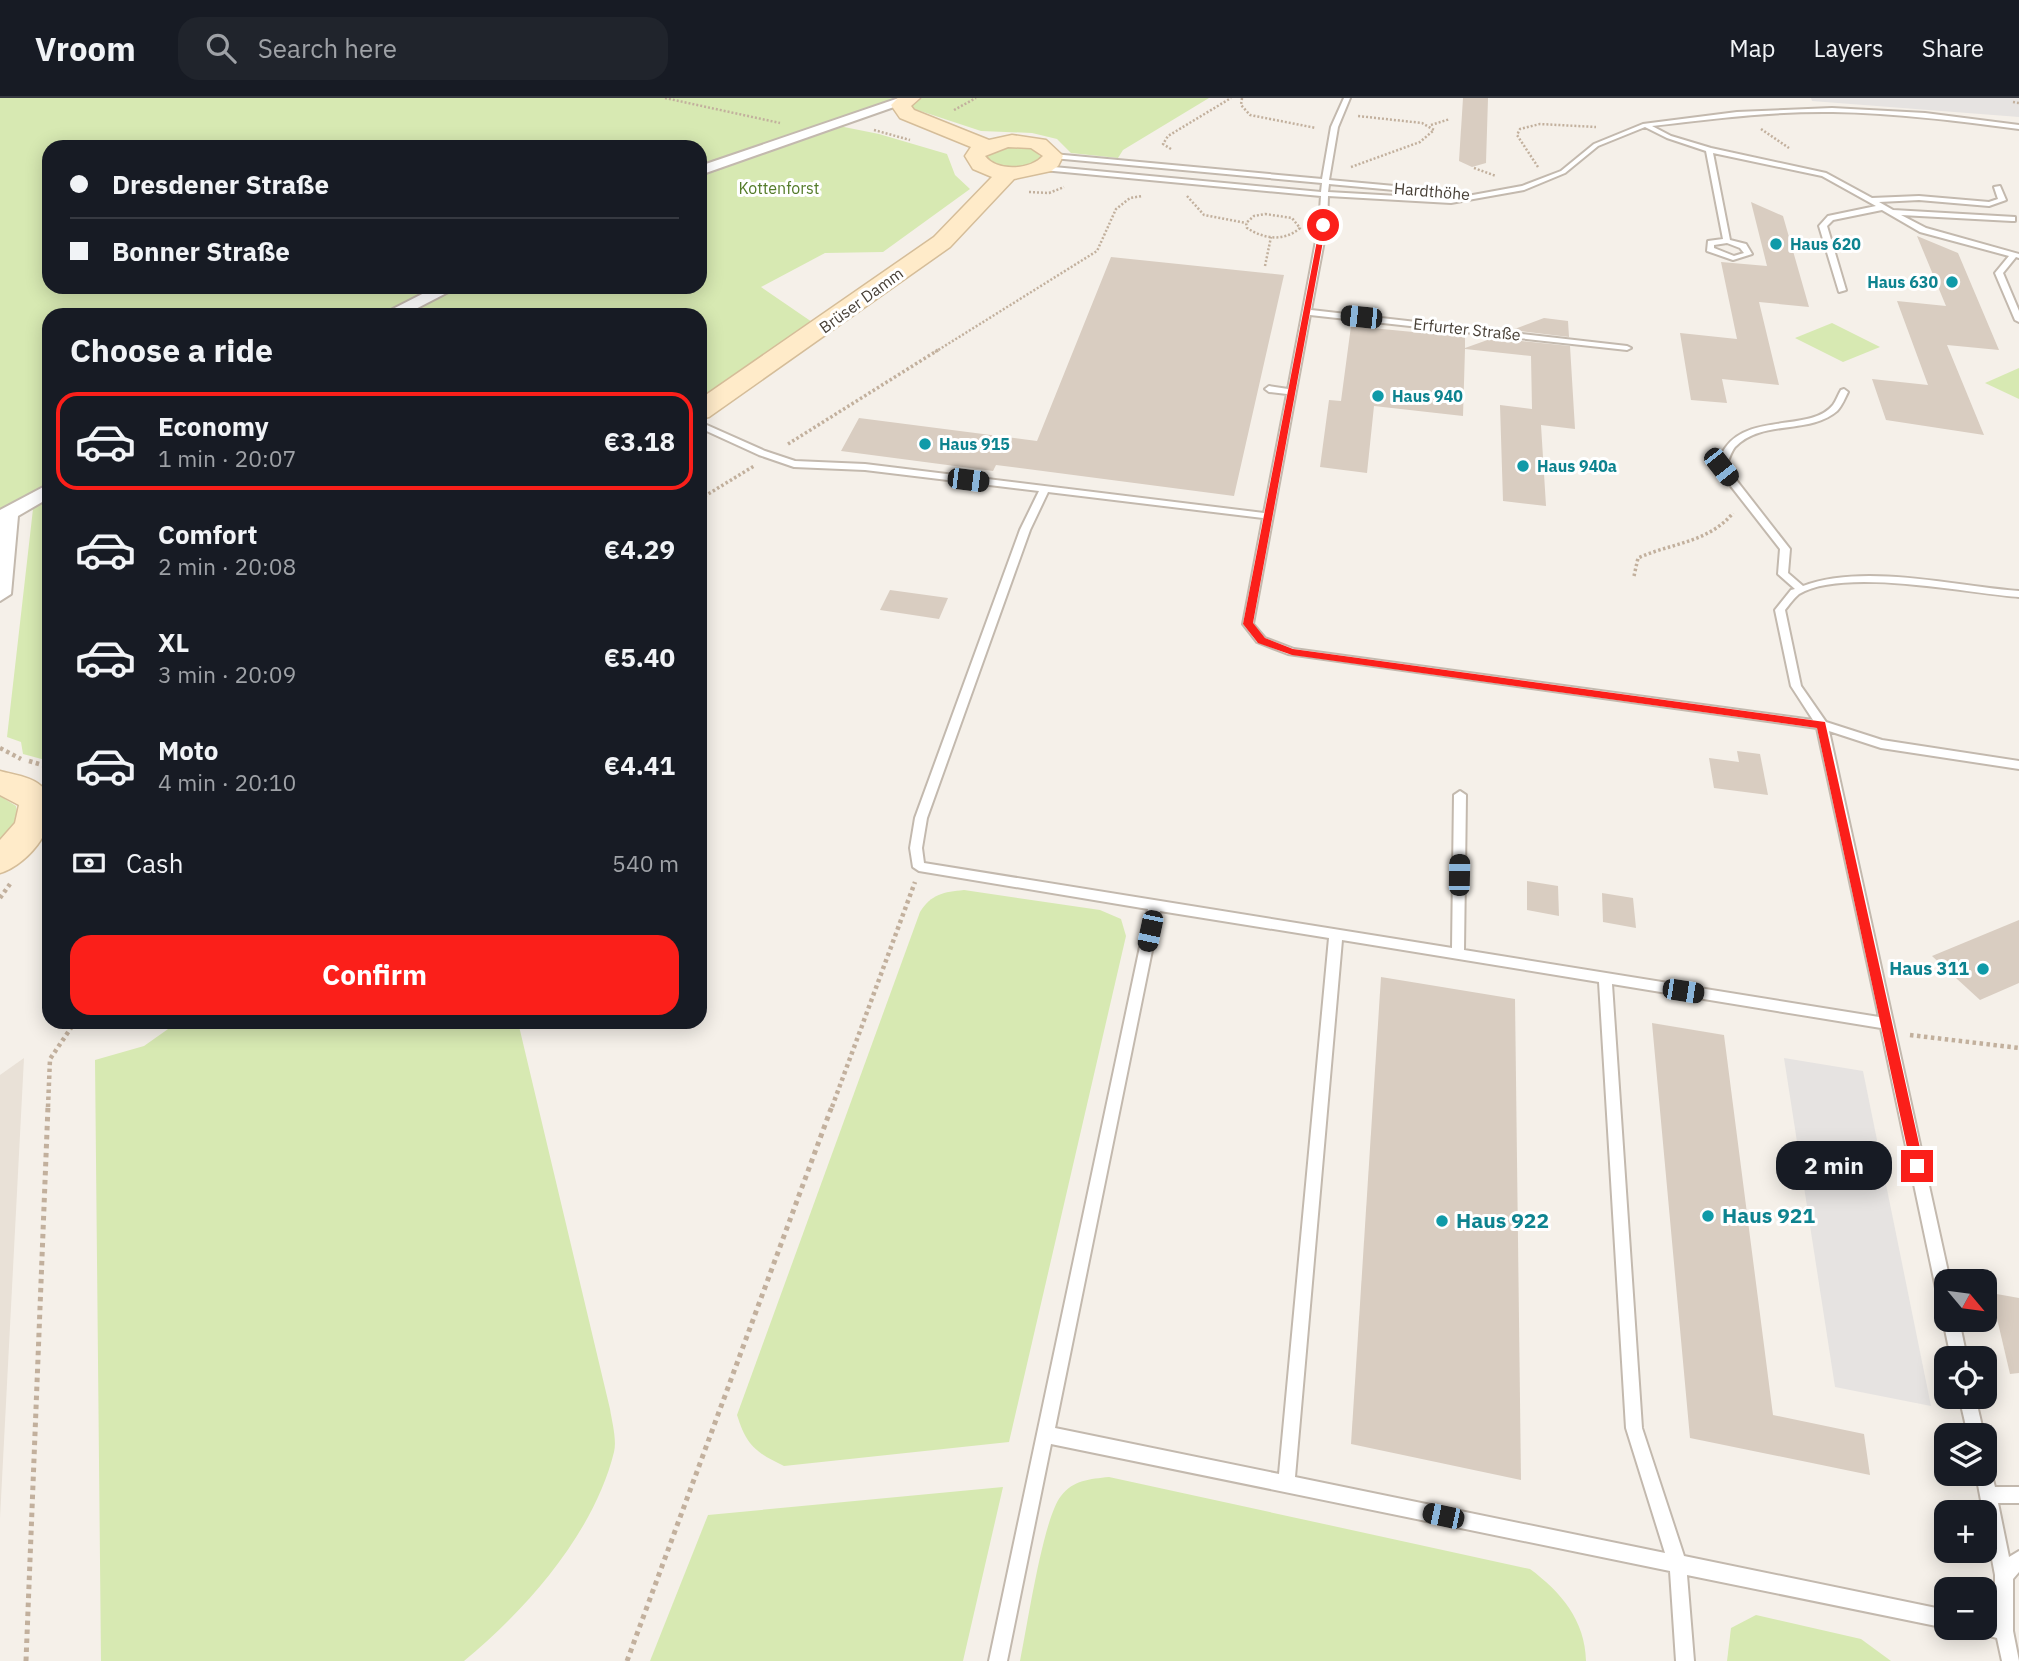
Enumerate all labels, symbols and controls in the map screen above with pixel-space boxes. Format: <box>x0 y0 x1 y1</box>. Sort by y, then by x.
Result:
search box <box>178 17 668 80</box>
text: Vroom <box>35 27 136 70</box>
icon: search <box>202 29 240 67</box>
text: Search here <box>258 31 397 65</box>
text: Map <box>1729 32 1776 64</box>
text: Layers <box>1814 32 1884 64</box>
text: Share <box>1922 32 1984 64</box>
text: Dresdener Straße <box>112 167 329 201</box>
park label: Kottenforst <box>739 178 819 198</box>
street label: Hardthöhe <box>1393 178 1471 204</box>
route start <box>1307 209 1339 241</box>
text: Bonner Straße <box>112 234 290 268</box>
place label: Haus 620 <box>1790 234 1861 254</box>
marker: Haus 620 <box>1768 236 1784 252</box>
street label: Brüser Damm <box>815 263 907 337</box>
place label: Haus 630 <box>1867 272 1938 292</box>
marker: Haus 630 <box>1944 274 1960 290</box>
car <box>1340 304 1383 330</box>
street label: Erfurter Straße <box>1412 313 1522 345</box>
text: Choose a ride <box>70 329 273 371</box>
place label: Haus 940 <box>1392 386 1463 406</box>
marker: Haus 940 <box>1370 388 1386 404</box>
text: Economy <box>158 409 269 443</box>
icon: car <box>74 410 137 473</box>
text: €3.18 <box>604 424 675 458</box>
place label: Haus 915 <box>939 434 1010 454</box>
marker: Haus 915 <box>917 436 933 452</box>
text: 1 min · 20:07 <box>158 443 296 473</box>
car <box>1700 444 1743 490</box>
place label: Haus 940a <box>1537 456 1617 476</box>
marker: Haus 940a <box>1515 458 1531 474</box>
car <box>946 467 991 493</box>
text: Comfort <box>158 517 257 551</box>
icon: car <box>74 518 137 581</box>
text: €4.29 <box>604 532 675 566</box>
text: 2 min · 20:08 <box>158 551 296 581</box>
text: XL <box>158 625 189 659</box>
icon: car <box>74 626 137 689</box>
text: €5.40 <box>604 640 675 674</box>
text: 3 min · 20:09 <box>158 659 296 689</box>
text: Moto <box>158 733 218 767</box>
icon: car <box>74 734 137 797</box>
text: €4.41 <box>604 748 675 782</box>
text: 4 min · 20:10 <box>158 767 296 797</box>
icon: cash <box>70 844 108 882</box>
text: Cash <box>126 846 183 880</box>
text: 540 m <box>612 848 679 878</box>
car <box>1449 854 1470 896</box>
car <box>1136 908 1165 954</box>
button: Confirm <box>70 935 679 1015</box>
place label: Haus 311 <box>1889 957 1969 980</box>
marker: Haus 311 <box>1975 961 1991 977</box>
car <box>1661 977 1706 1005</box>
callout: 2 min <box>1777 1142 1892 1190</box>
text: 2 min <box>1804 1150 1864 1180</box>
route end <box>1901 1150 1933 1182</box>
place label: Haus 921 <box>1722 1201 1815 1229</box>
place label: Haus 922 <box>1456 1206 1549 1234</box>
marker: Haus 921 <box>1700 1208 1716 1224</box>
marker: Haus 922 <box>1434 1213 1450 1229</box>
north arrow <box>1934 1269 1997 1332</box>
map controls <box>1934 1269 1997 1640</box>
button: locate <box>1934 1346 1997 1409</box>
button: layers <box>1934 1423 1997 1486</box>
button: + <box>1934 1500 1997 1563</box>
car <box>1421 1501 1466 1531</box>
button: − <box>1934 1577 1997 1640</box>

